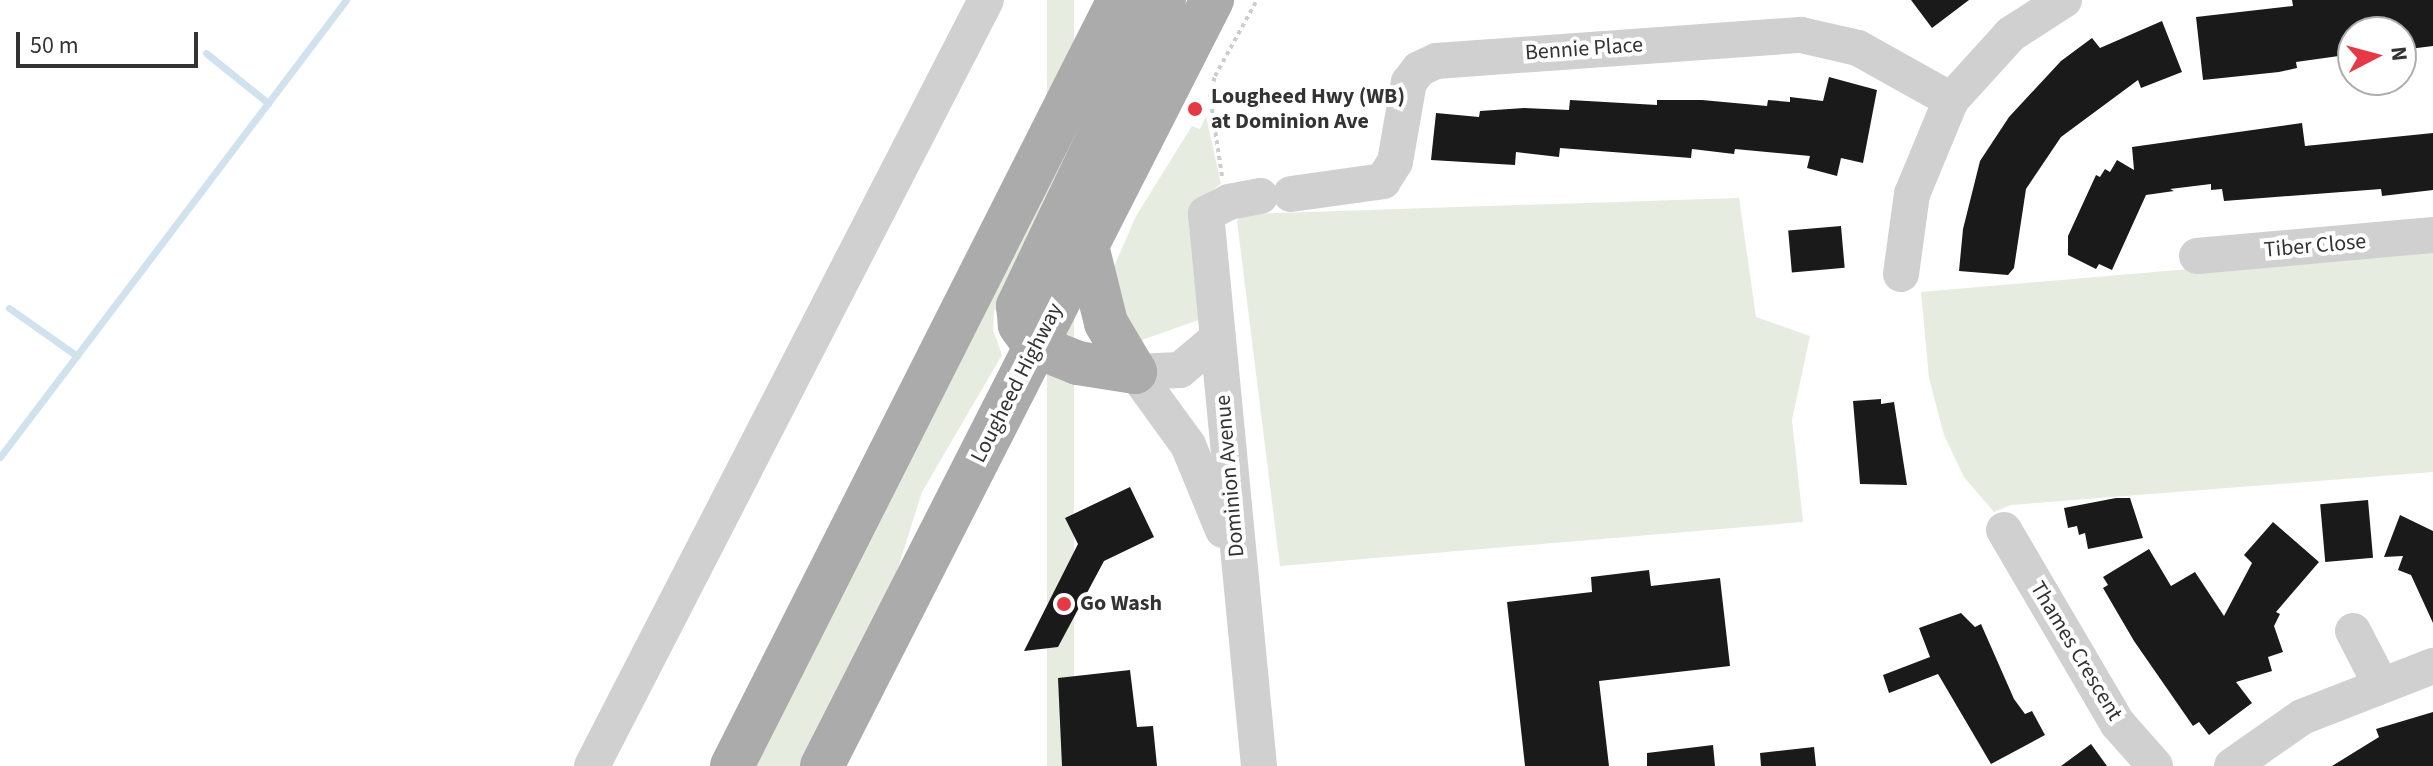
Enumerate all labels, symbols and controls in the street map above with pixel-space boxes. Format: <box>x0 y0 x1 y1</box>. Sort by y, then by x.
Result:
scale bar <box>20 16 202 66</box>
north arrow <box>2337 16 2417 96</box>
text: 50 m <box>30 28 79 63</box>
street label: Bennie Place <box>1524 32 1644 66</box>
text: N <box>2382 45 2416 63</box>
place label: Lougheed Hwy (WB) at Dominion Ave <box>1211 83 1405 134</box>
marker: Lougheed Hwy (WB) at Dominion Ave <box>1186 100 1204 118</box>
street label: Tiber Close <box>2263 228 2367 264</box>
street label: Lougheed Highway <box>965 299 1069 467</box>
street label: Dominion Avenue <box>1210 394 1250 558</box>
street label: Thames Crescent <box>2024 577 2128 725</box>
place label: Go Wash <box>1080 591 1162 617</box>
marker: Go Wash <box>1055 595 1073 613</box>

